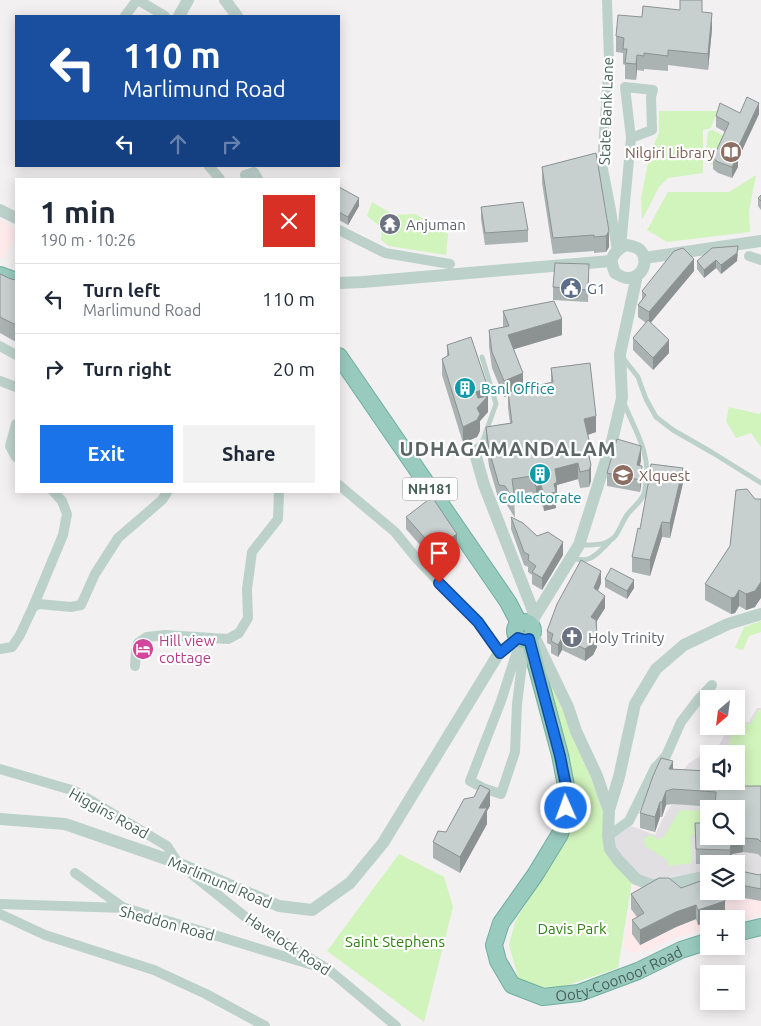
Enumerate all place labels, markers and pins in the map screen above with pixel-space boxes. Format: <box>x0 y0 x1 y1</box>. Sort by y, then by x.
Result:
library icon: Nilgiri Library <box>719 140 743 164</box>
place label: Nilgiri Library <box>625 144 715 161</box>
temple icon: Anjuman <box>378 212 402 236</box>
place label: Anjuman <box>406 216 466 233</box>
public building icon: G1 <box>559 276 583 300</box>
place label: G1 <box>587 280 605 297</box>
building icon: Bsnl Office <box>453 376 477 400</box>
place label: Bsnl Office <box>481 380 555 397</box>
building icon: Collectorate <box>528 462 552 486</box>
school or university icon: Xlquest <box>611 463 635 487</box>
place label: Xlquest <box>639 467 690 484</box>
place label: Collectorate <box>498 489 582 506</box>
pin <box>418 532 460 583</box>
church icon: Holy Trinity <box>560 625 584 649</box>
place label: Holy Trinity <box>588 629 664 646</box>
place label: Hill view cottage <box>159 632 216 666</box>
hotel icon: Hill view cottage <box>131 637 155 661</box>

